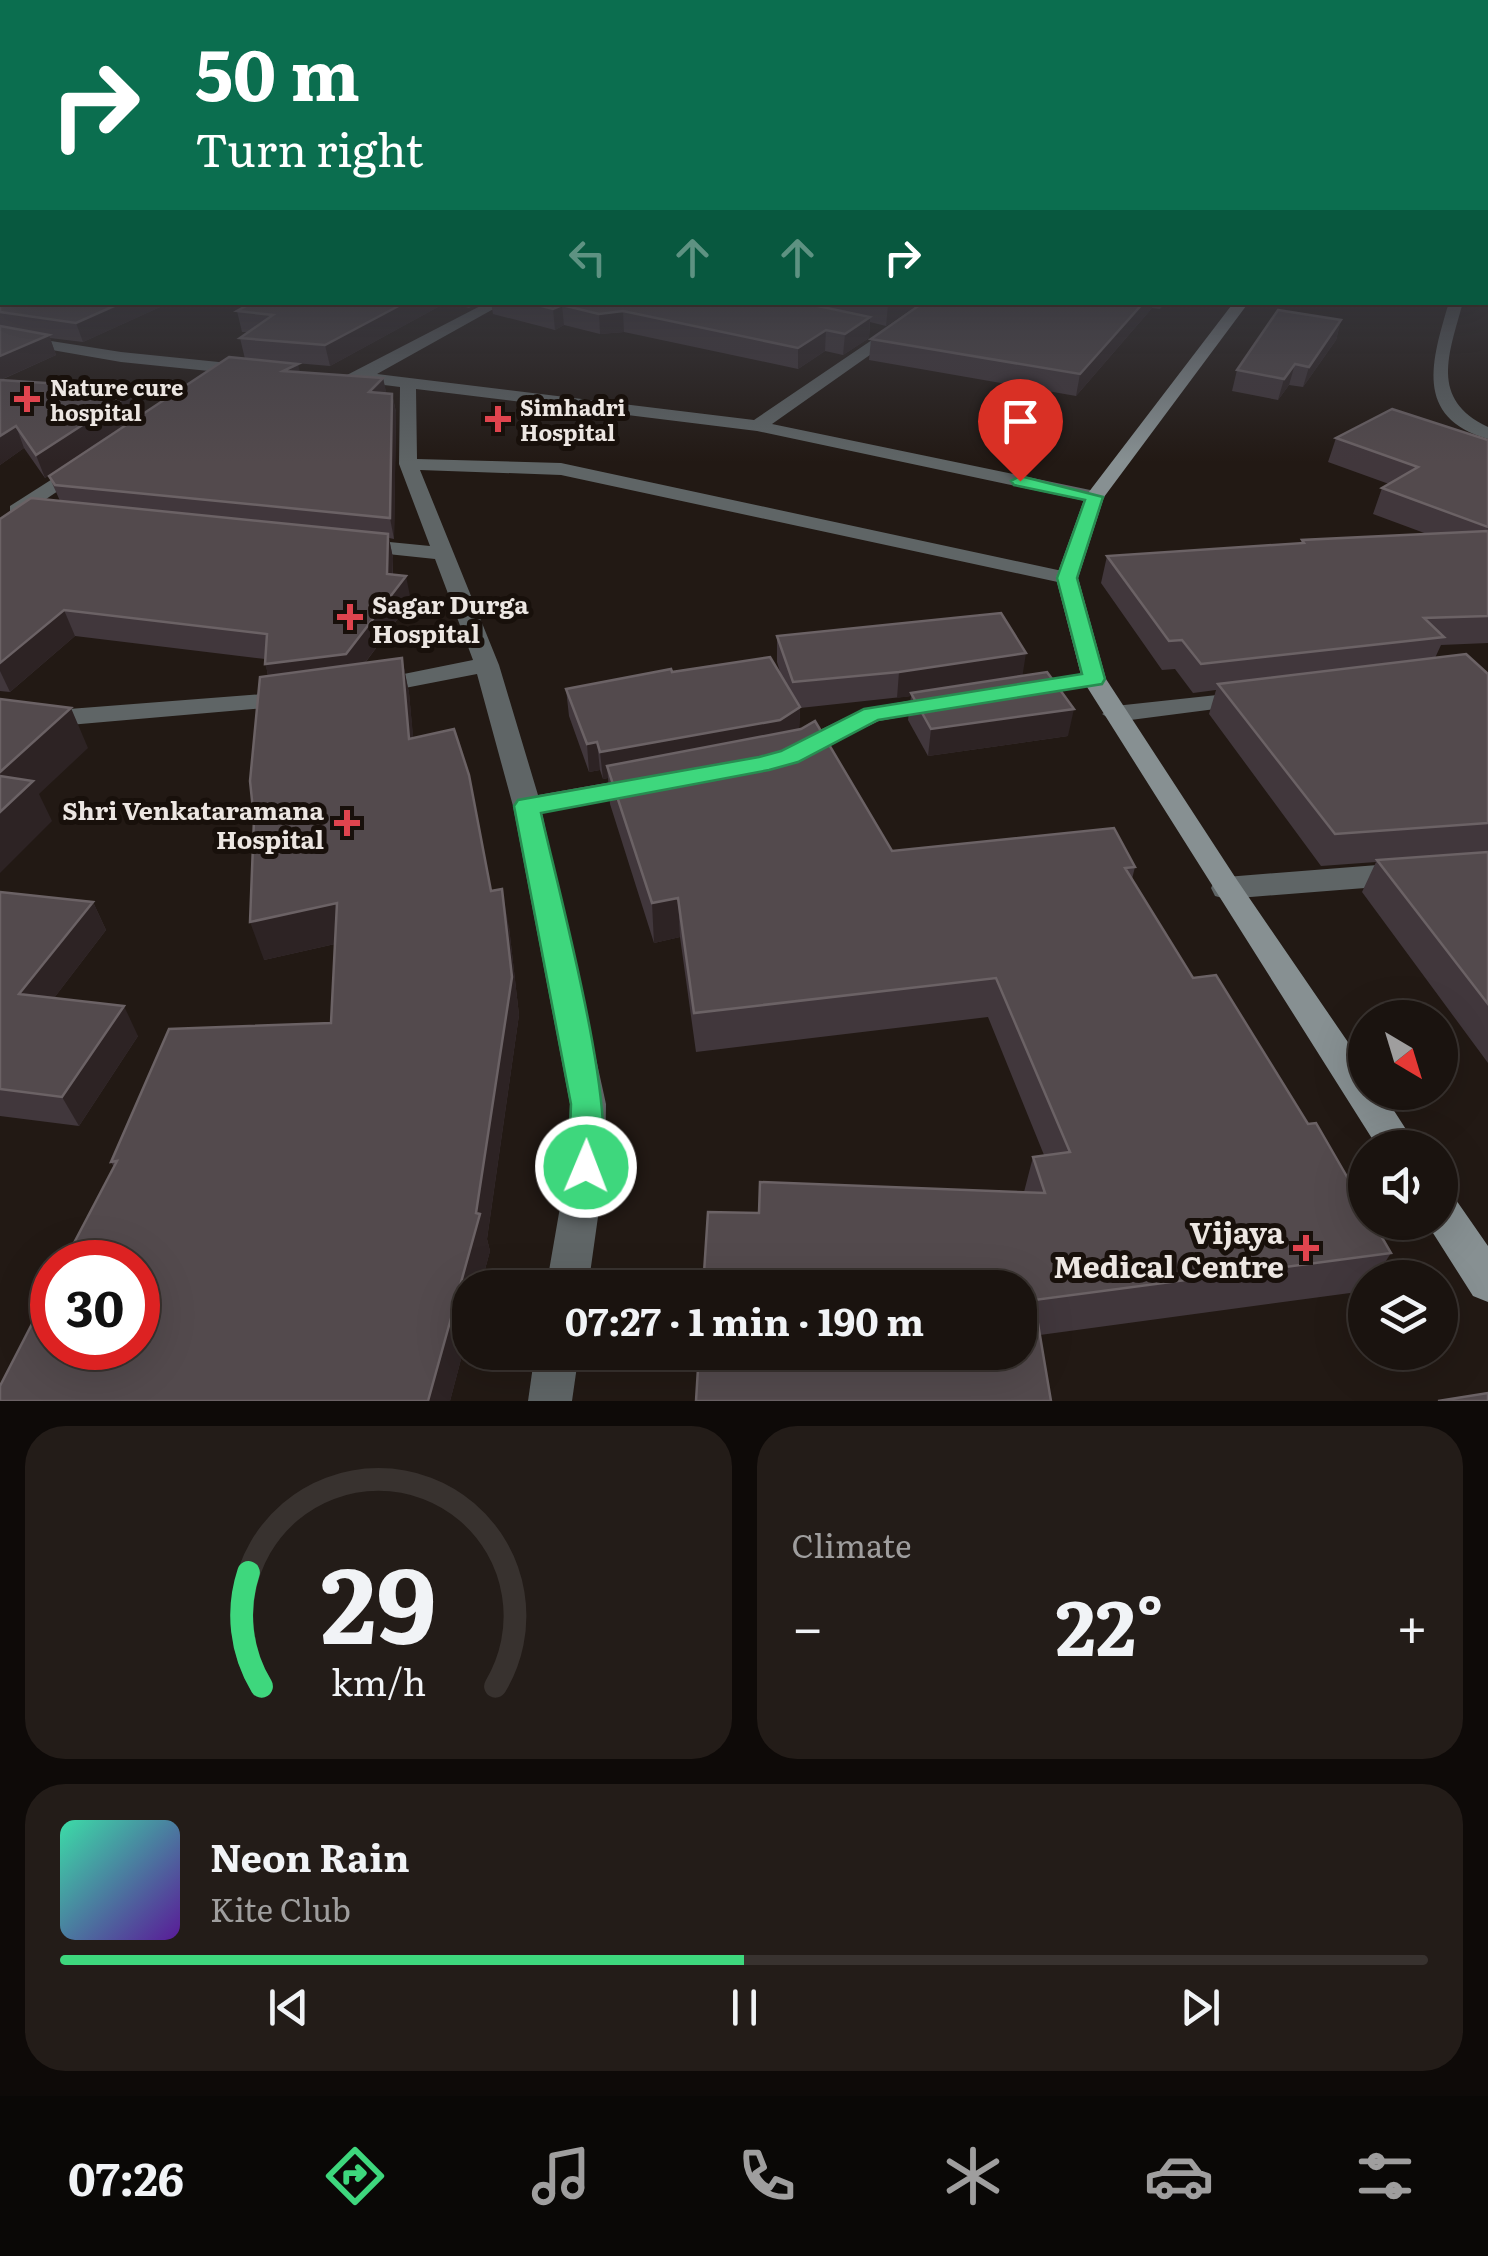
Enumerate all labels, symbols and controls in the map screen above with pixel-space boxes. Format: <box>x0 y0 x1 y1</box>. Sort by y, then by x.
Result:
text: 50 m <box>195 19 360 123</box>
icon: right <box>30 40 160 170</box>
text: Turn right <box>195 114 423 181</box>
icon: left <box>560 230 615 285</box>
icon: ahead <box>665 230 720 285</box>
icon: ahead <box>770 230 825 285</box>
icon: right <box>875 230 930 285</box>
place label: Nature cure hospital <box>50 370 183 428</box>
pin <box>978 379 1063 482</box>
marker: Nature cure hospital <box>14 386 40 412</box>
place label: Simhadri Hospital <box>520 390 626 448</box>
icon: arrive <box>993 394 1048 449</box>
marker: Simhadri Hospital <box>485 406 511 432</box>
place label: Sagar Durga Hospital <box>372 585 529 651</box>
marker: Sagar Durga Hospital <box>337 604 363 630</box>
place label: Shri Venkataramana Hospital <box>62 791 325 857</box>
marker: Shri Venkataramana Hospital <box>334 810 360 836</box>
north arrow <box>1348 1000 1458 1110</box>
map controls <box>1348 1000 1458 1370</box>
position arrow <box>534 1115 638 1219</box>
button: sound <box>1348 1130 1458 1240</box>
place label: Vijaya Medical Centre <box>1053 1209 1285 1287</box>
marker: Vijaya Medical Centre <box>1293 1235 1319 1261</box>
speed limit sign: 30 <box>30 1240 160 1370</box>
button: layers <box>1348 1260 1458 1370</box>
text: 07:27 · 1 min · 190 m <box>565 1291 924 1348</box>
text: Climate <box>792 1520 912 1568</box>
text: 29 <box>320 1522 436 1676</box>
text: 22° <box>1056 1568 1164 1679</box>
text: − <box>792 1583 824 1665</box>
text: + <box>1396 1583 1428 1665</box>
text: km/h <box>331 1654 426 1707</box>
text: Neon Rain <box>210 1827 410 1884</box>
text: Kite Club <box>210 1884 351 1932</box>
icon: previous <box>261 1980 316 2035</box>
icon: pause <box>717 1980 772 2035</box>
icon: next <box>1173 1980 1228 2035</box>
icon: directions <box>320 2141 390 2211</box>
icon: music <box>526 2141 596 2211</box>
icon: phone <box>732 2141 802 2211</box>
icon: climate <box>938 2141 1008 2211</box>
icon: car <box>1144 2141 1214 2211</box>
icon: filters <box>1350 2141 1420 2211</box>
text: 07:26 <box>68 2143 184 2210</box>

